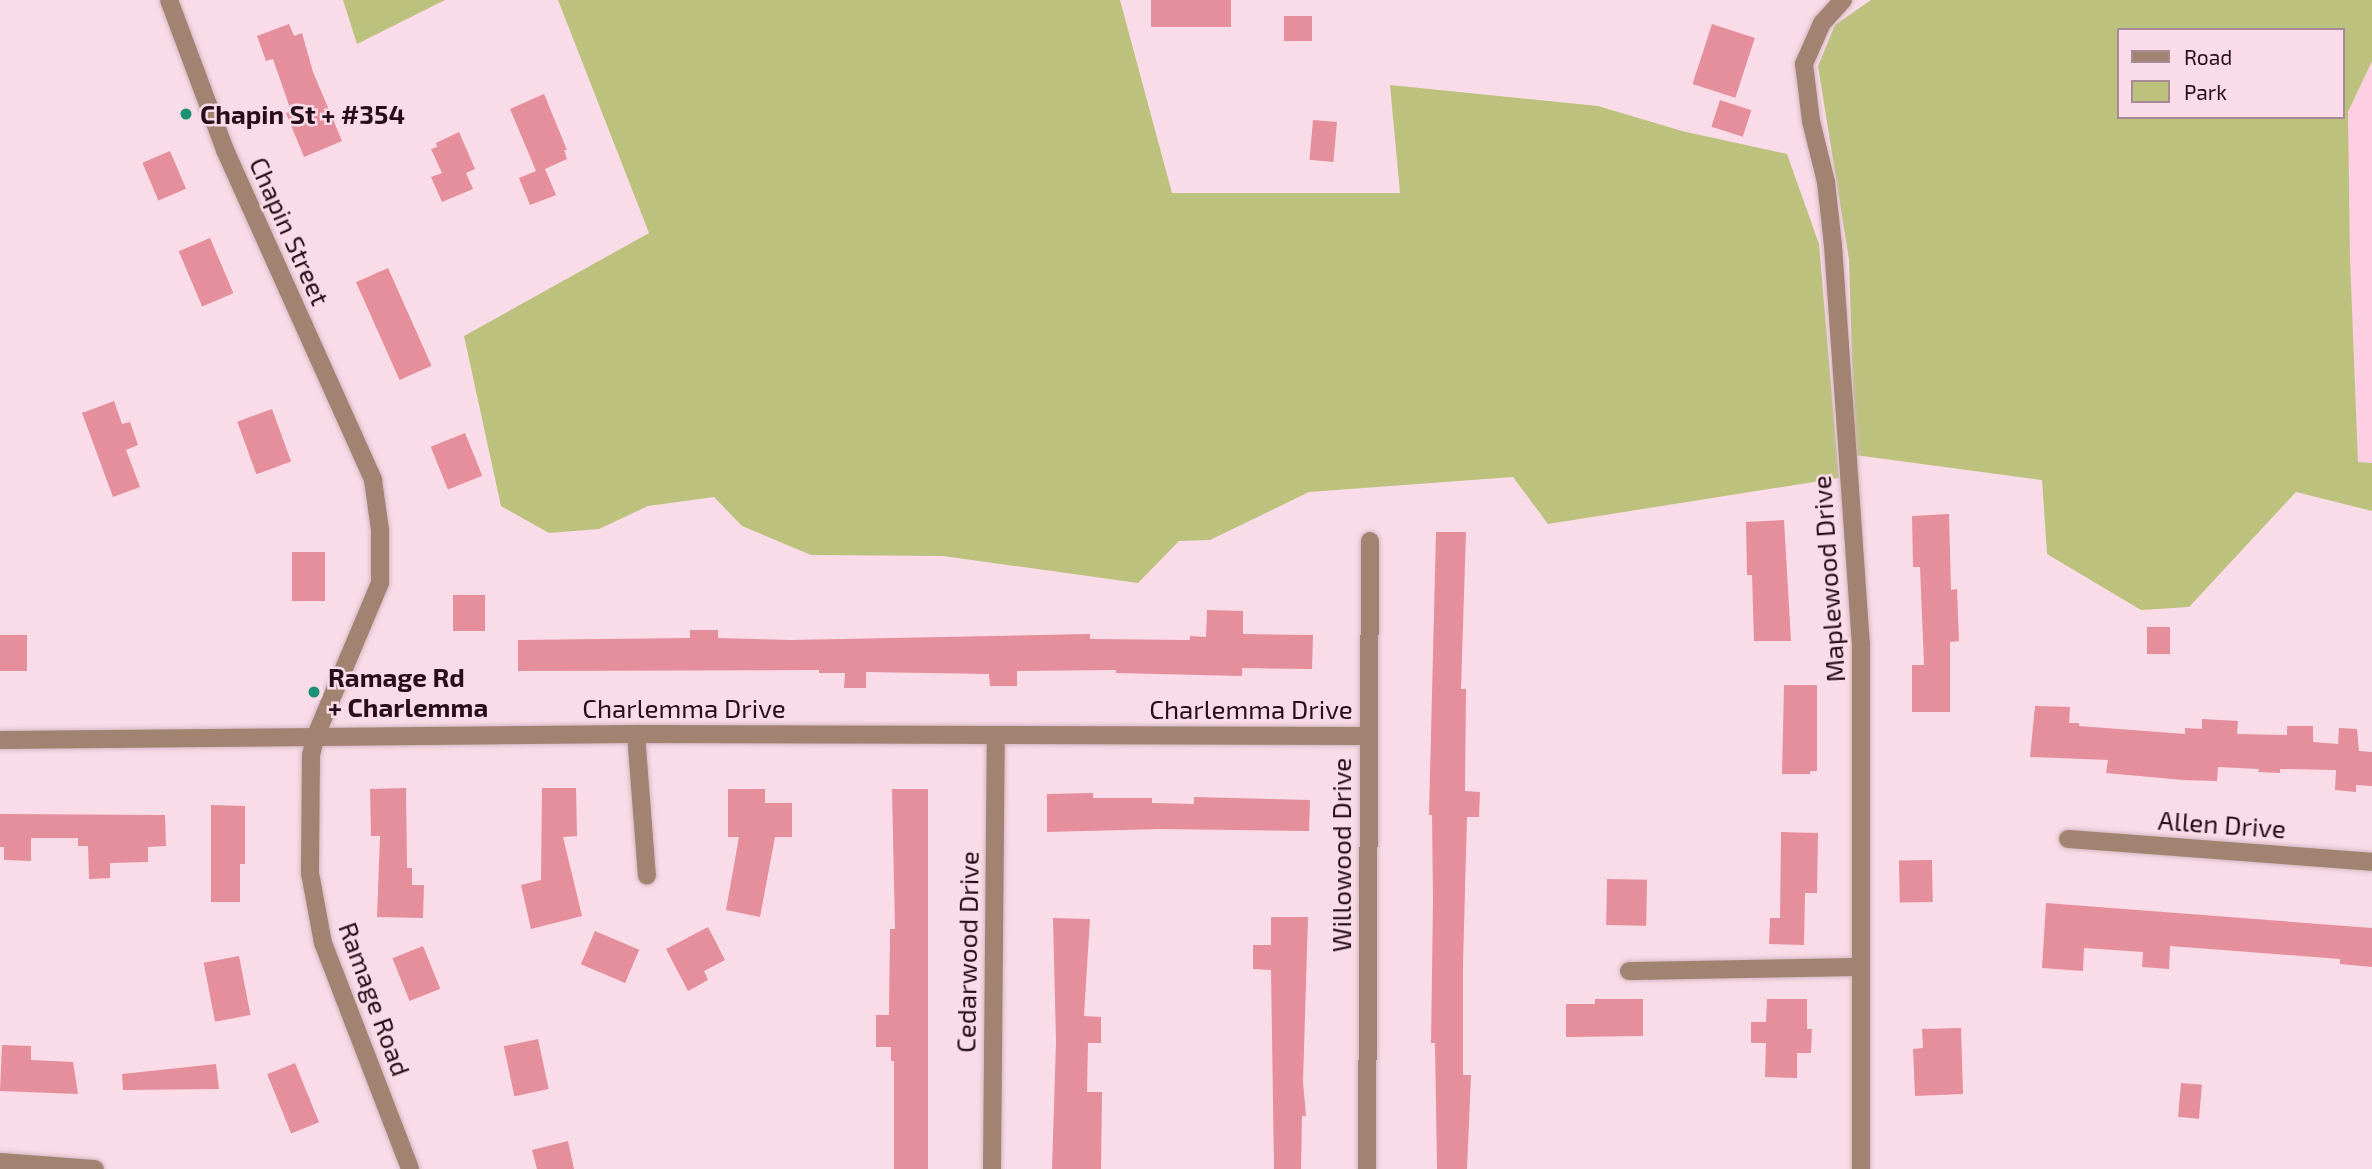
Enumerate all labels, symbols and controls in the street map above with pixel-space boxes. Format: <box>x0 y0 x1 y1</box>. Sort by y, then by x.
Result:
legend <box>2116 28 2344 119</box>
text: Road <box>2184 44 2232 69</box>
text: Park <box>2184 79 2227 104</box>
place label: Chapin St + #354 <box>200 98 405 130</box>
marker: Chapin St + #354 <box>178 106 194 122</box>
street label: Chapin Street <box>243 152 337 310</box>
street label: Maplewood Drive <box>1805 475 1851 683</box>
place label: Ramage Rd + Charlemma <box>328 661 488 722</box>
marker: Ramage Rd + Charlemma <box>306 684 322 700</box>
street label: Charlemma Drive <box>582 692 786 724</box>
street label: Charlemma Drive <box>1149 693 1353 725</box>
street label: Willowood Drive <box>1325 758 1357 952</box>
street label: Allen Drive <box>2157 804 2287 844</box>
street label: Cedarwood Drive <box>950 851 984 1053</box>
street label: Ramage Road <box>333 918 417 1080</box>

